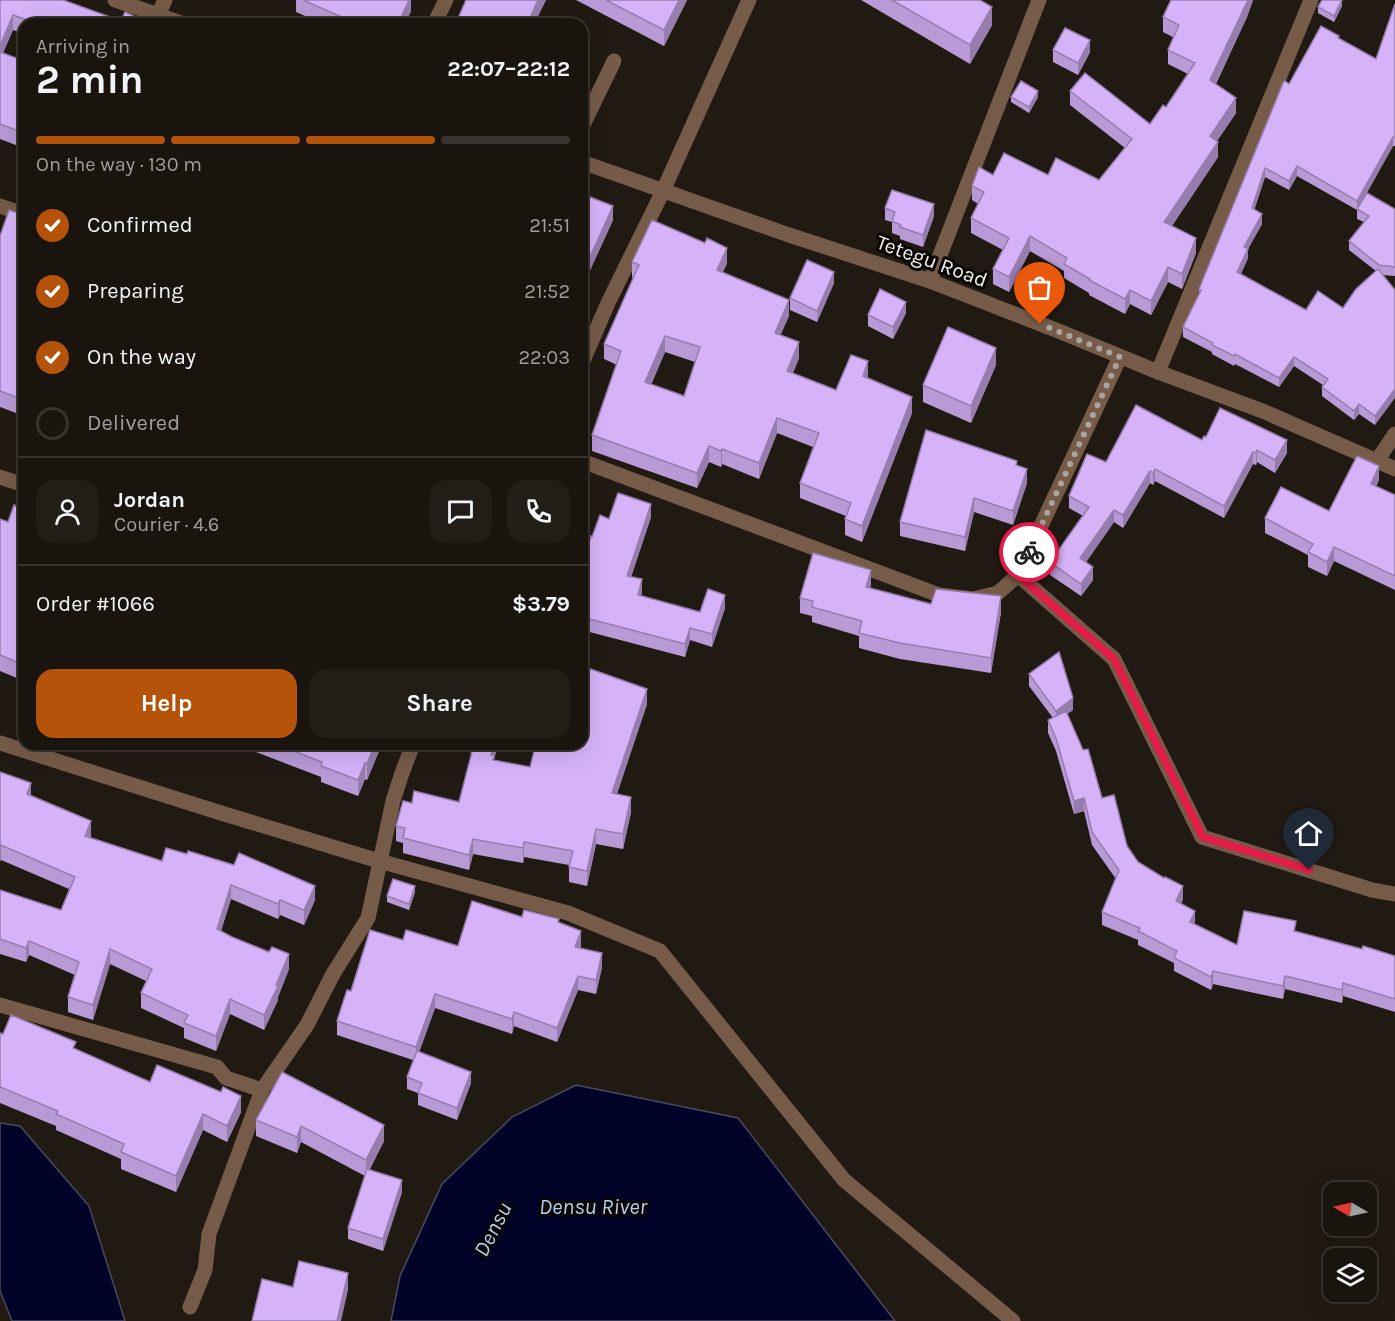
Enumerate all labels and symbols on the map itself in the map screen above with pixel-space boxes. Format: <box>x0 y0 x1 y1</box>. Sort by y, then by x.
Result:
street label: Tetegu Road <box>873 230 991 292</box>
pin <box>1014 262 1065 324</box>
courier <box>999 522 1059 582</box>
pin <box>1283 808 1334 870</box>
north arrow <box>1323 1182 1377 1236</box>
water label: Densu River <box>539 1194 648 1220</box>
water label: Densu <box>468 1198 518 1261</box>

